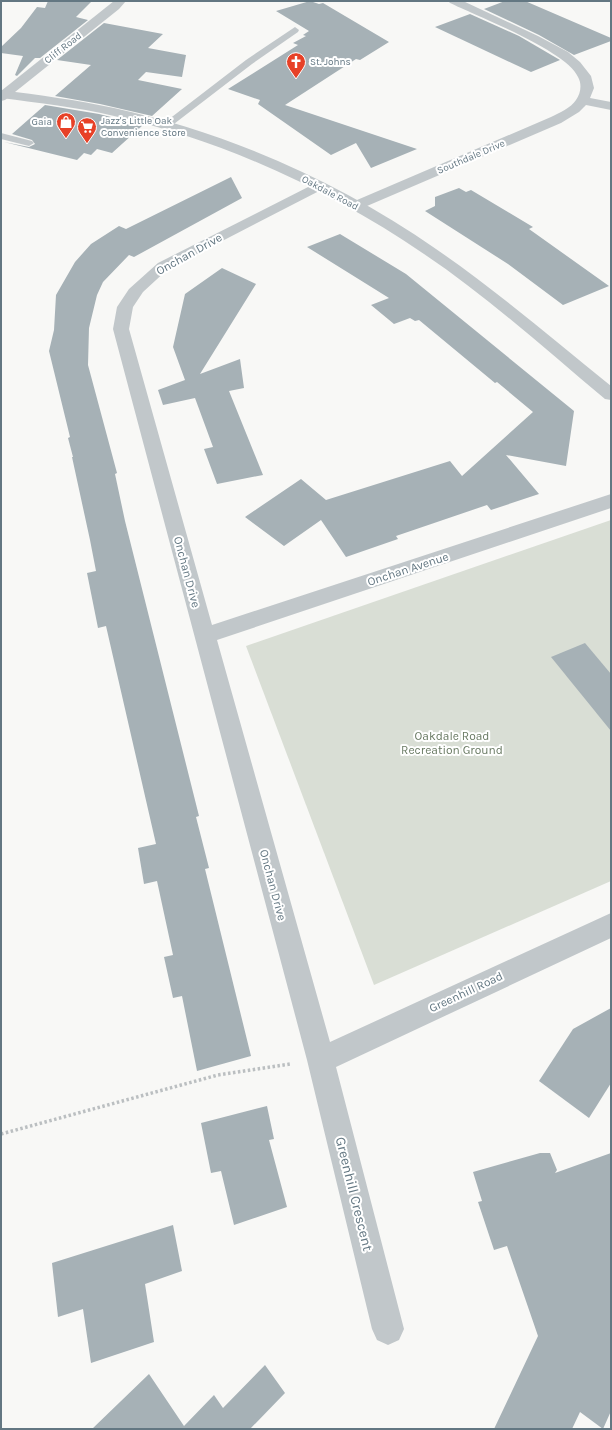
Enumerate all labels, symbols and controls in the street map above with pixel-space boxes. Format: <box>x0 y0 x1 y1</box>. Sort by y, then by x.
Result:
street label: Cliff Road <box>42 30 84 66</box>
church icon: St. Johns <box>285 51 307 79</box>
place label: St. Johns <box>310 56 351 68</box>
shop icon: Gaia <box>55 111 77 139</box>
place label: Jazz's Little Oak Convenience Store <box>101 115 186 139</box>
place label: Gaia <box>32 116 52 128</box>
supermarket icon: Jazz's Little Oak Convenience Store <box>76 116 98 144</box>
street label: Southdale Drive <box>435 137 507 177</box>
street label: Oakdale Road <box>300 173 360 213</box>
street label: Onchan Drive <box>154 230 224 278</box>
street label: Onchan Drive <box>171 535 203 609</box>
street label: Onchan Avenue <box>366 549 450 589</box>
park label: Oakdale Road Recreation Ground <box>401 729 503 757</box>
street label: Onchan Drive <box>257 848 289 922</box>
street label: Greenhill Road <box>427 969 505 1015</box>
street label: Greenhill Crescent <box>332 1135 376 1253</box>

